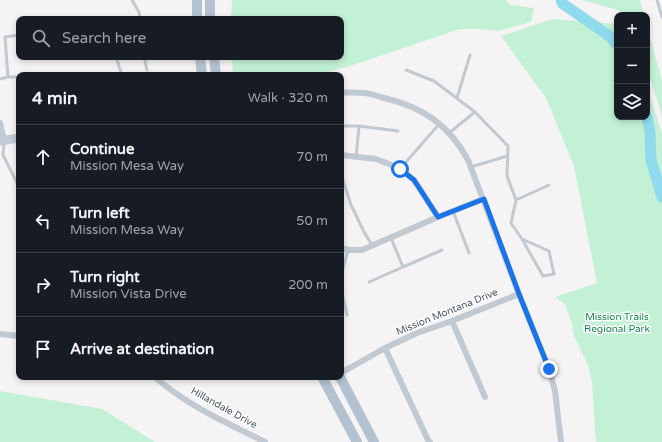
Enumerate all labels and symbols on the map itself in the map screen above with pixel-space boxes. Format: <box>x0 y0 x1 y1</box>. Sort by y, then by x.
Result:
route start <box>391 160 409 178</box>
street label: Mission Montana Drive <box>394 286 500 338</box>
park label: Mission Trails Regional Park <box>584 311 650 335</box>
route end <box>540 360 558 378</box>
street label: Hillandale Drive <box>189 385 260 431</box>

